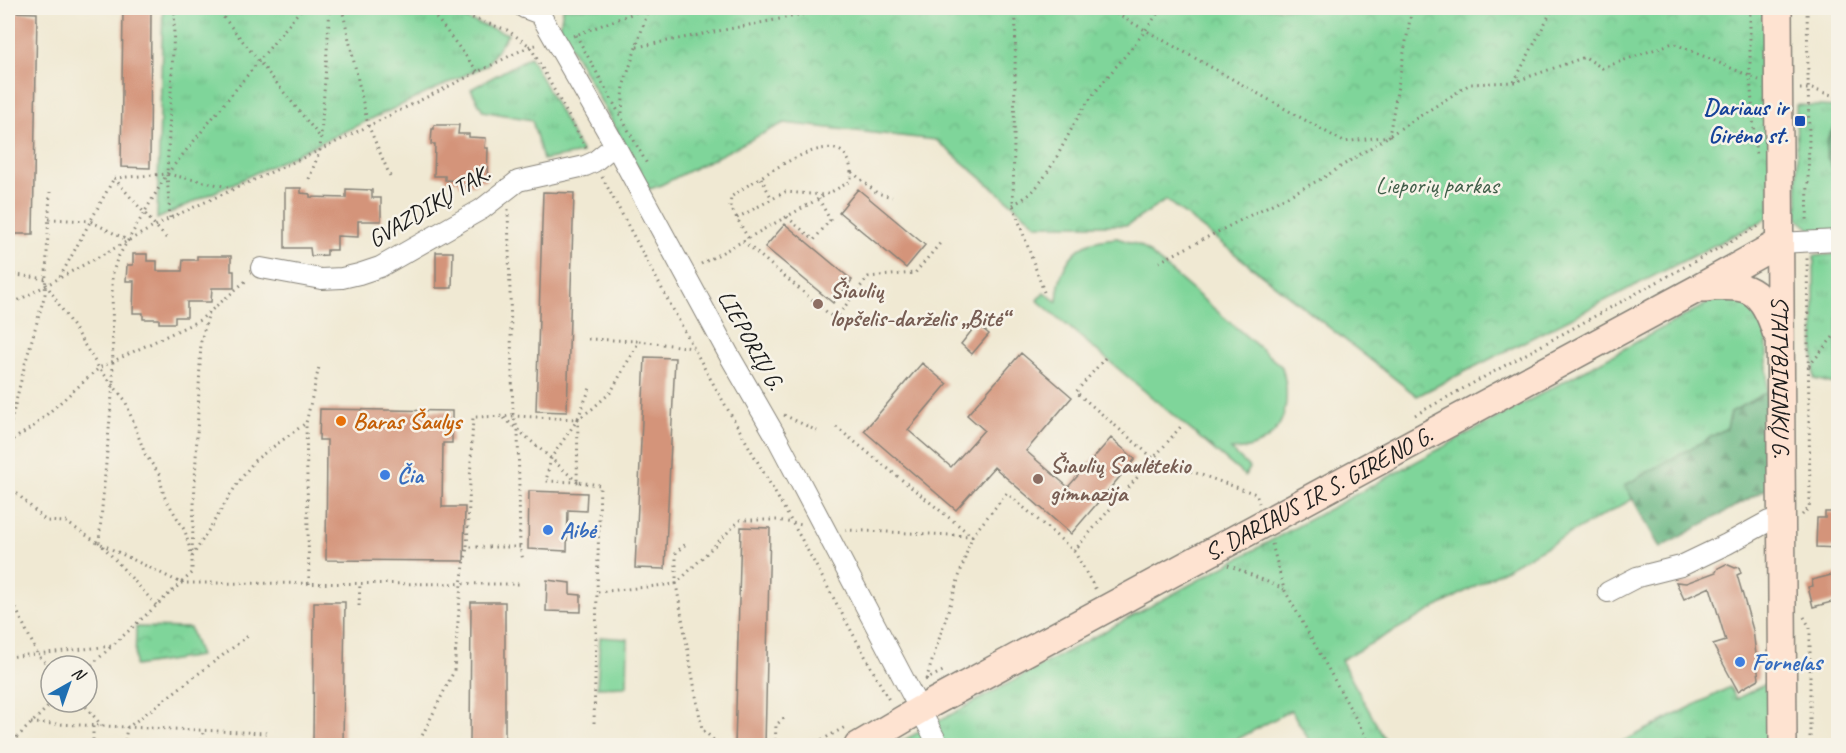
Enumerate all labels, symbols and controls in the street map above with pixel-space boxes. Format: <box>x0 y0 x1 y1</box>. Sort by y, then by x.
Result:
place label: Dariaus ir Girėno st. <box>1703 92 1790 150</box>
marker: Dariaus ir Girėno st. <box>1793 114 1807 128</box>
street label: GVAZDIKŲ TAK. <box>362 158 496 254</box>
park label: Lieporių parkas <box>1376 170 1501 200</box>
place label: Šiaulių lopšelis-darželis „Bitė“ <box>830 275 1013 333</box>
street label: LIEPORIŲ G. <box>711 285 791 396</box>
street label: STATYBININKŲ G. <box>1765 296 1796 458</box>
marker: Šiaulių lopšelis-darželis „Bitė“ <box>811 297 825 311</box>
place label: Baras Šaulys <box>353 406 464 436</box>
marker: Baras Šaulys <box>334 414 348 428</box>
street label: S. DARIAUS IR S. GIRĖNO G. <box>1199 420 1438 568</box>
place label: Šiaulių Saulėtekio gimnazija <box>1050 450 1193 508</box>
place label: Čia <box>397 460 425 490</box>
marker: Čia <box>378 468 392 482</box>
marker: Šiaulių Saulėtekio gimnazija <box>1031 472 1045 486</box>
place label: Aibė <box>560 515 598 545</box>
marker: Aibė <box>541 523 555 537</box>
place label: Fornelas <box>1752 647 1824 677</box>
north arrow <box>39 654 99 714</box>
marker: Fornelas <box>1733 655 1747 669</box>
text: N <box>68 662 91 686</box>

